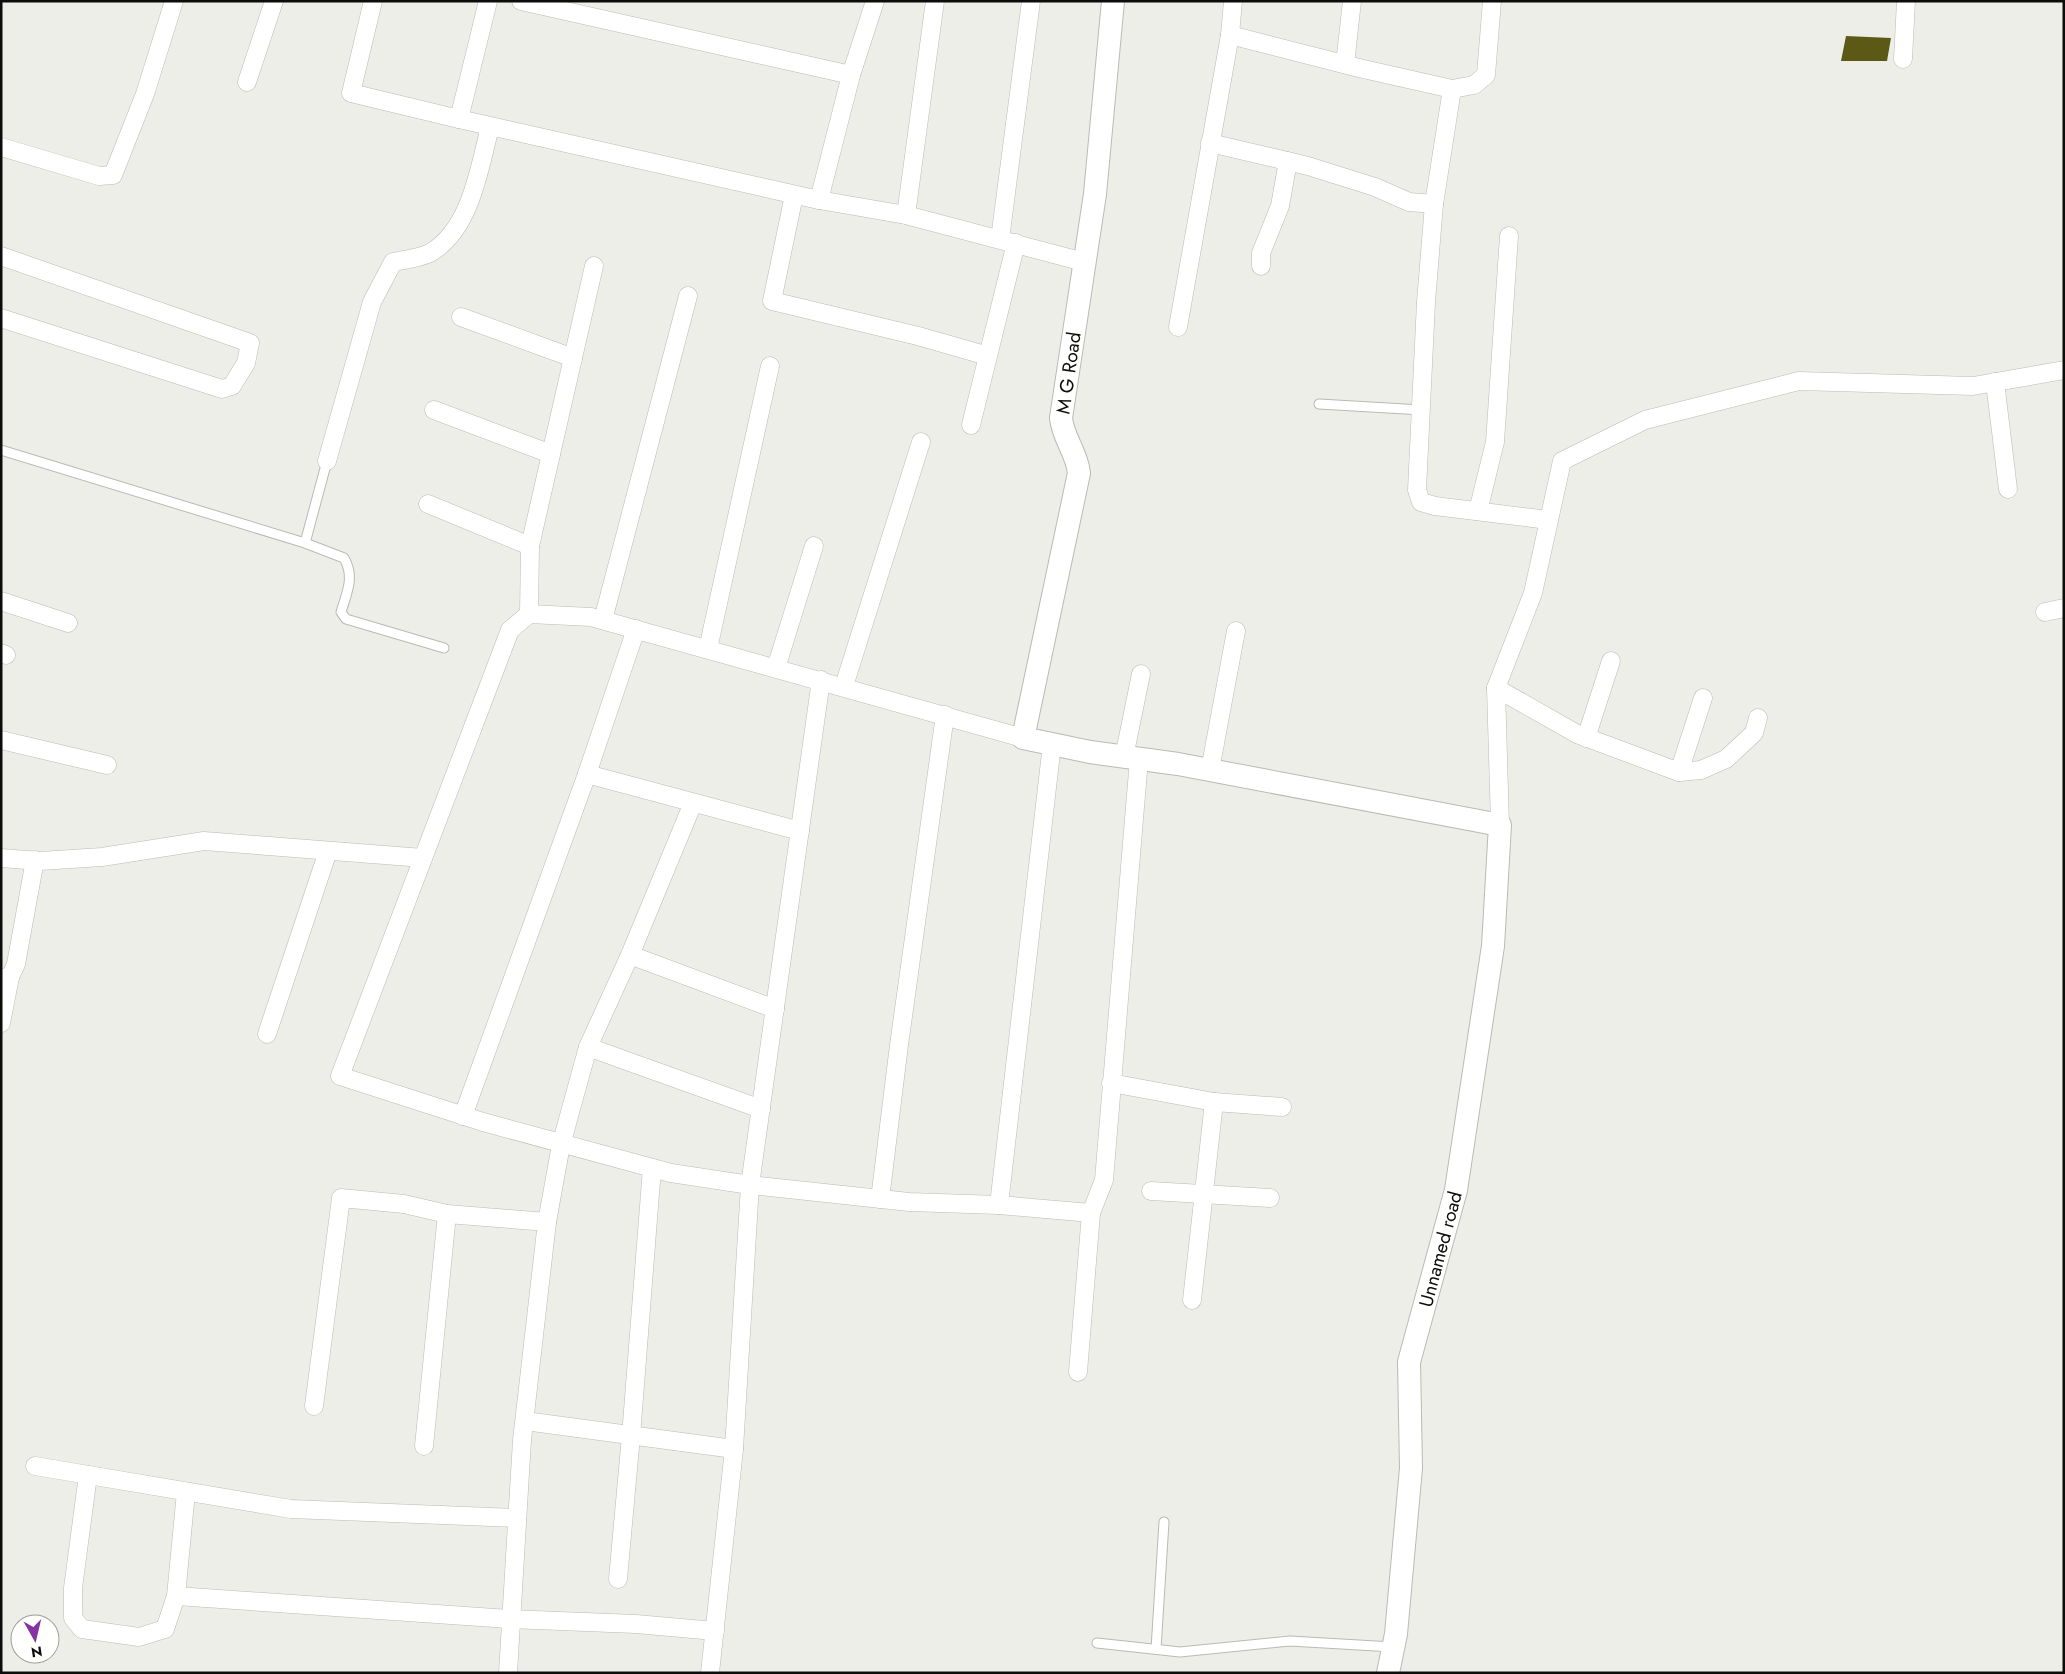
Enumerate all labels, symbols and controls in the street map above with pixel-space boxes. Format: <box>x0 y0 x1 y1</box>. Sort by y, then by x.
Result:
street label: M G Road <box>1049 330 1088 416</box>
street label: Unnamed road <box>1412 1188 1469 1310</box>
north arrow <box>10 1614 60 1664</box>
text: N <box>30 1641 44 1663</box>

